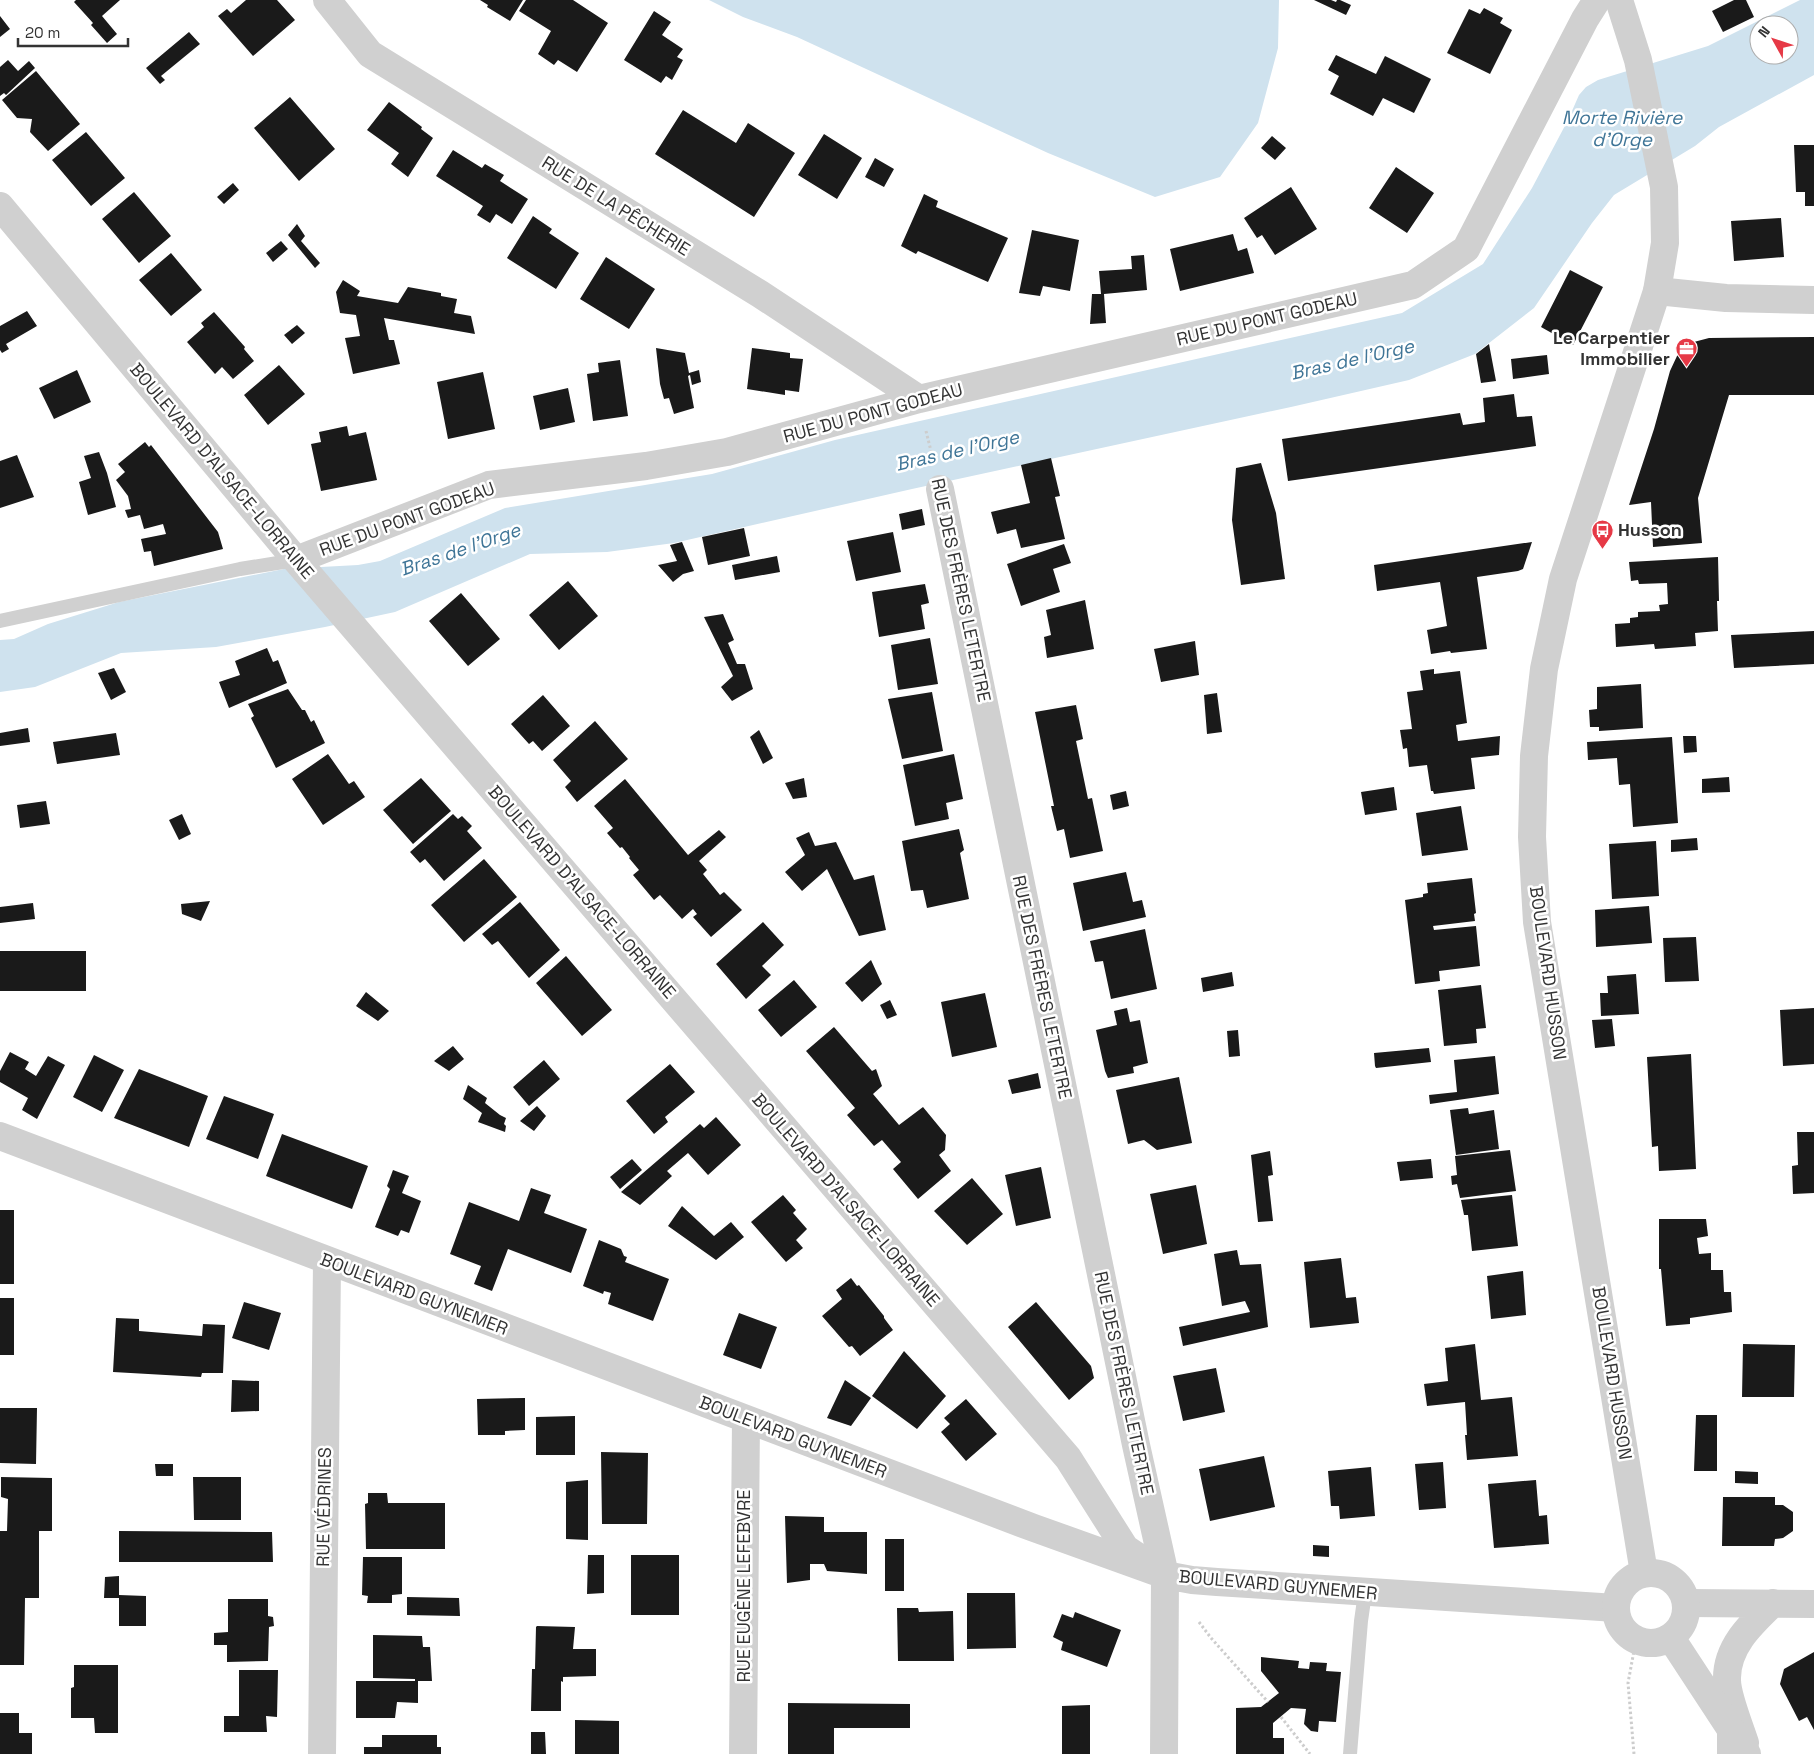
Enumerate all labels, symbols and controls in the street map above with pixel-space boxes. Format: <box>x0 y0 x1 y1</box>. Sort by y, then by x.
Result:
scale bar <box>18 15 128 47</box>
north arrow <box>1749 15 1799 65</box>
text: N <box>1754 22 1774 41</box>
text: 20 m <box>25 23 60 42</box>
water label: Morte Rivière d'Orge <box>1562 105 1683 152</box>
street label: RUE DE LA PÊCHERIE <box>538 151 695 261</box>
street label: RUE DU PONT GODEAU <box>1174 287 1360 351</box>
place label: Le Carpentier Immobilier <box>1553 326 1670 370</box>
water label: Bras de l'Orge <box>1288 333 1417 386</box>
office icon: Le Carpentier Immobilier <box>1674 336 1698 367</box>
street label: BOULEVARD D'ALSACE-LORRAINE <box>125 358 320 583</box>
street label: RUE DU PONT GODEAU <box>781 377 965 448</box>
water label: Bras de l'Orge <box>893 424 1022 477</box>
street label: RUE DU PONT GODEAU <box>316 476 498 561</box>
street label: RUE DES FRÈRES LETERTRE <box>927 476 996 704</box>
water label: Bras de l'Orge <box>397 517 524 582</box>
bus stop icon: Husson <box>1590 518 1614 549</box>
place label: Husson <box>1618 518 1682 541</box>
street label: BOULEVARD D'ALSACE-LORRAINE <box>483 780 681 1003</box>
street label: RUE DES FRÈRES LETERTRE <box>1008 873 1077 1101</box>
street label: BOULEVARD HUSSON <box>1525 885 1572 1061</box>
street label: BOULEVARD D'ALSACE-LORRAINE <box>747 1088 945 1311</box>
street label: BOULEVARD GUYNEMER <box>317 1247 511 1340</box>
street label: RUE DES FRÈRES LETERTRE <box>1090 1269 1159 1497</box>
street label: BOULEVARD HUSSON <box>1587 1285 1638 1461</box>
street label: BOULEVARD GUYNEMER <box>696 1390 890 1483</box>
street label: RUE VÉDRINES <box>311 1447 336 1567</box>
street label: RUE EUGÈNE LEFEBVRE <box>732 1490 755 1683</box>
street label: BOULEVARD GUYNEMER <box>1178 1564 1378 1605</box>

